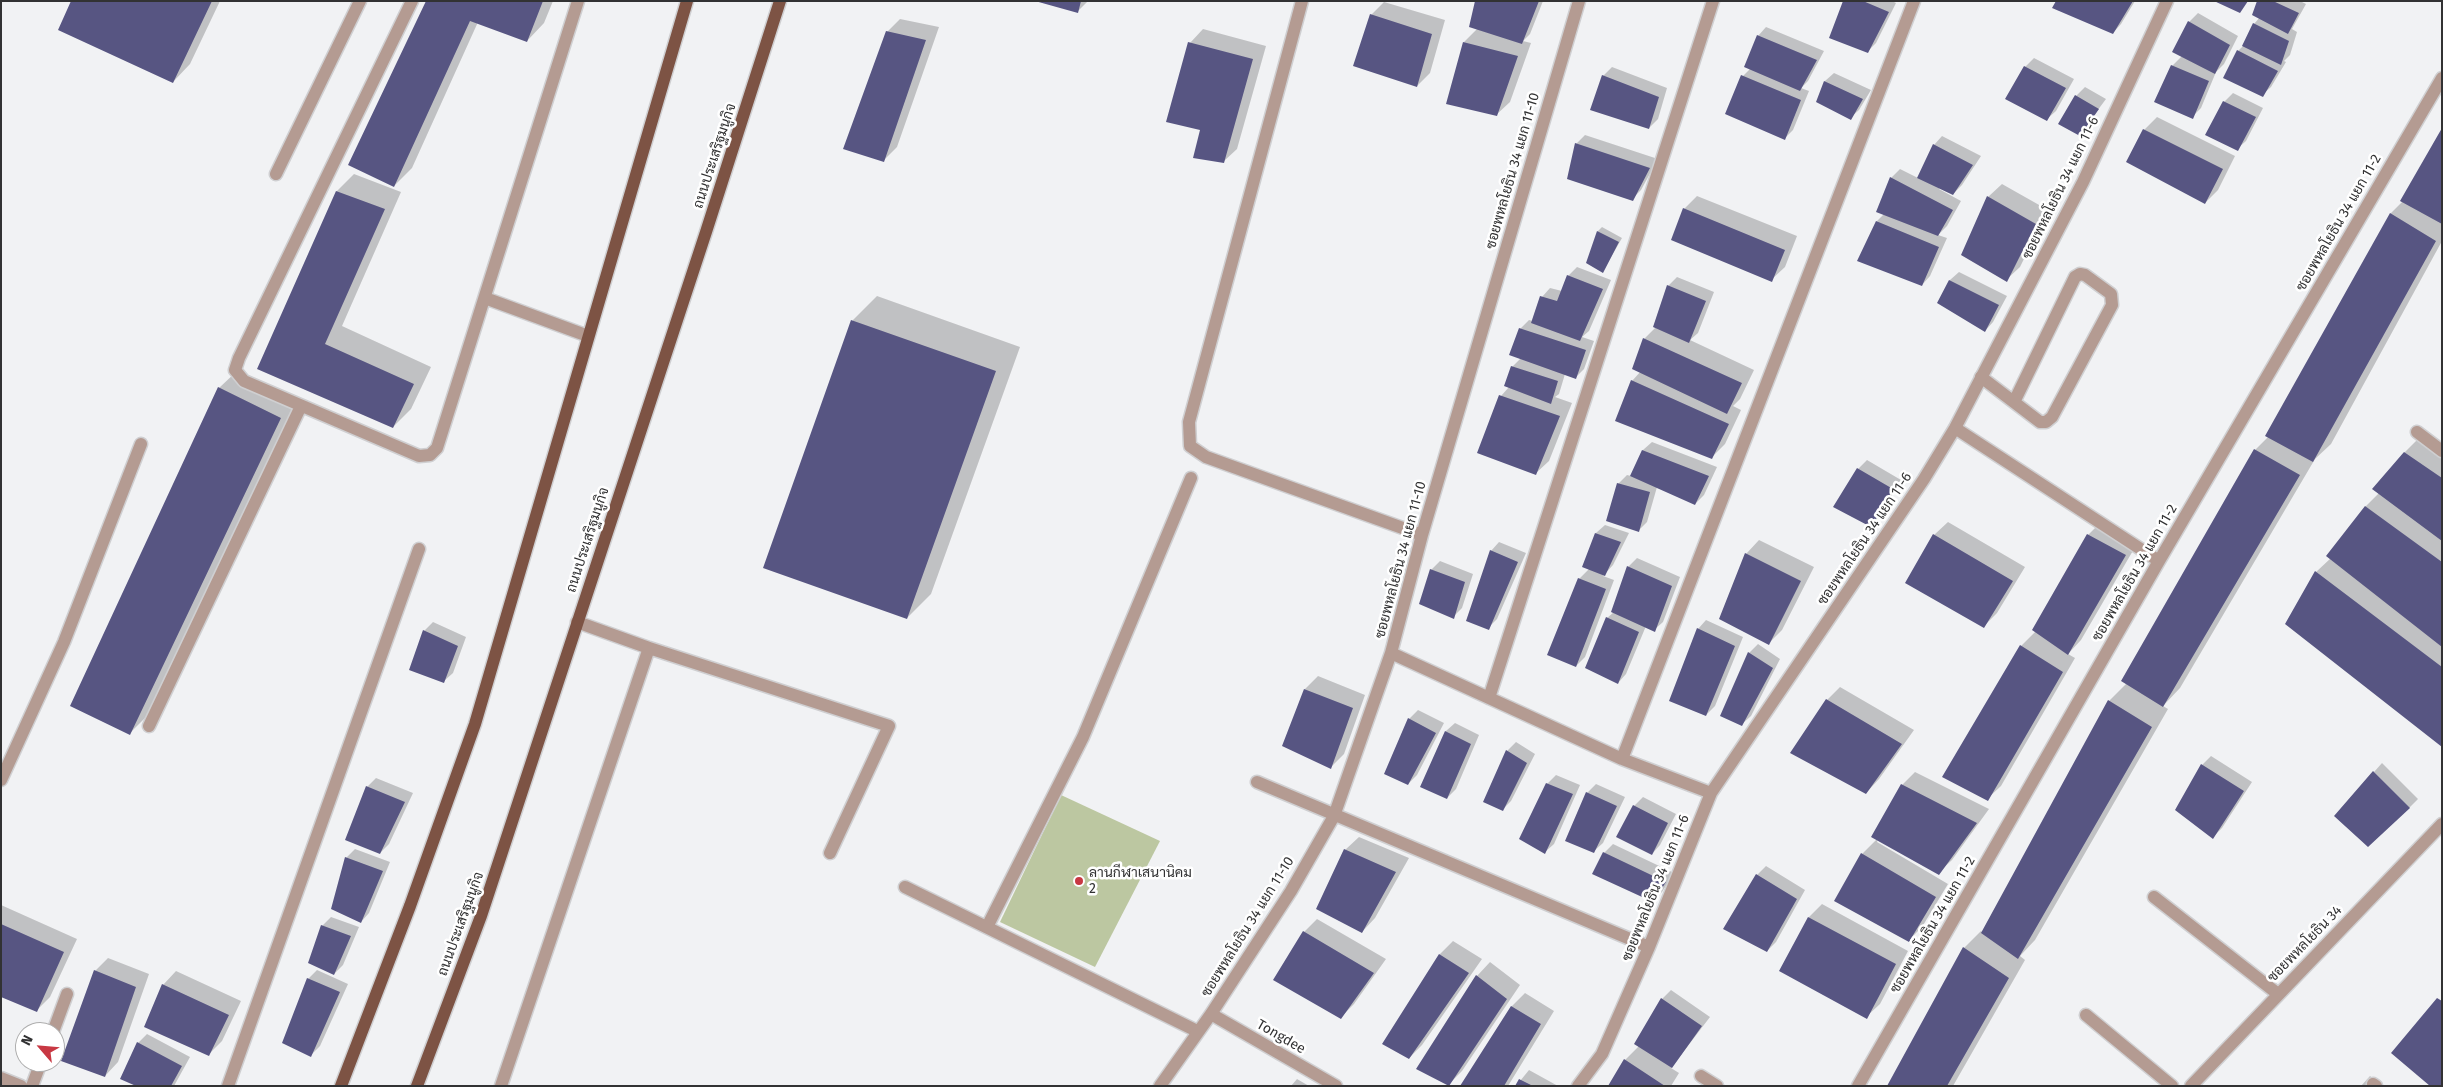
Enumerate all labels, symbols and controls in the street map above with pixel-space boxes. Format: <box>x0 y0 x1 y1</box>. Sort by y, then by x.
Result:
street label: ซอยพหลโยธิน 34 แยก 11-10 <box>1483 91 1543 251</box>
street label: ถนนประเสริฐมนูกิจ <box>690 101 740 211</box>
street label: ซอยพหลโยธิน 34 แยก 11-6 <box>2019 114 2103 262</box>
street label: ซอยพหลโยธิน 34 แยก 11-2 <box>2293 152 2385 294</box>
street label: ซอยพหลโยธิน 34 แยก 11-6 <box>1814 469 1916 609</box>
street label: ซอยพหลโยธิน 34 แยก 11-10 <box>1372 480 1430 640</box>
street label: ถนนประเสริฐมนูกิจ <box>563 485 613 595</box>
street label: ซอยพหลโยธิน 34 แยก 11-2 <box>2089 502 2181 644</box>
street label: ซอยพหลโยธิน 34 แยก 11-6 <box>1619 812 1693 964</box>
street label: ซอยพหลโยธิน 34 แยก 11-10 <box>1198 854 1298 1000</box>
street label: ซอยพหลโยธิน 34 แยก 11-2 <box>1887 854 1979 996</box>
place label: ลานกีฬาเสนานิคม 2 <box>1089 865 1192 898</box>
street label: ถนนประเสริฐมนูกิจ <box>434 870 488 978</box>
marker: ลานกีฬาเสนานิคม 2 <box>1073 875 1085 887</box>
street label: ซอยพหลโยธิน 34 <box>2264 902 2346 986</box>
street label: Tongdee <box>1254 1016 1308 1058</box>
north arrow <box>15 1022 65 1072</box>
text: N <box>17 1032 37 1048</box>

